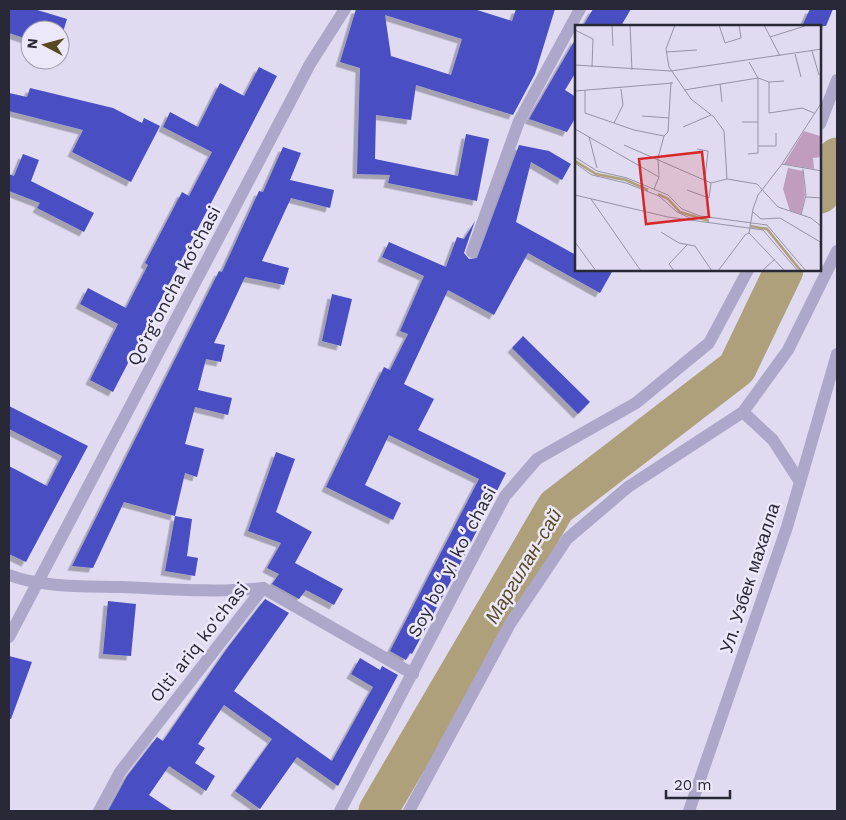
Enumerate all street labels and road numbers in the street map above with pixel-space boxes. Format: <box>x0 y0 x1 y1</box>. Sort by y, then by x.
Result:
street label: Qo‘rg‘oncha ko‘chasi <box>123 202 225 369</box>
street label: Soy boʻyi koʻchasi <box>403 483 500 641</box>
street label: Ул. Узбек махалла <box>715 499 784 656</box>
street label: Olti ariq ko'chasi <box>145 577 252 706</box>

